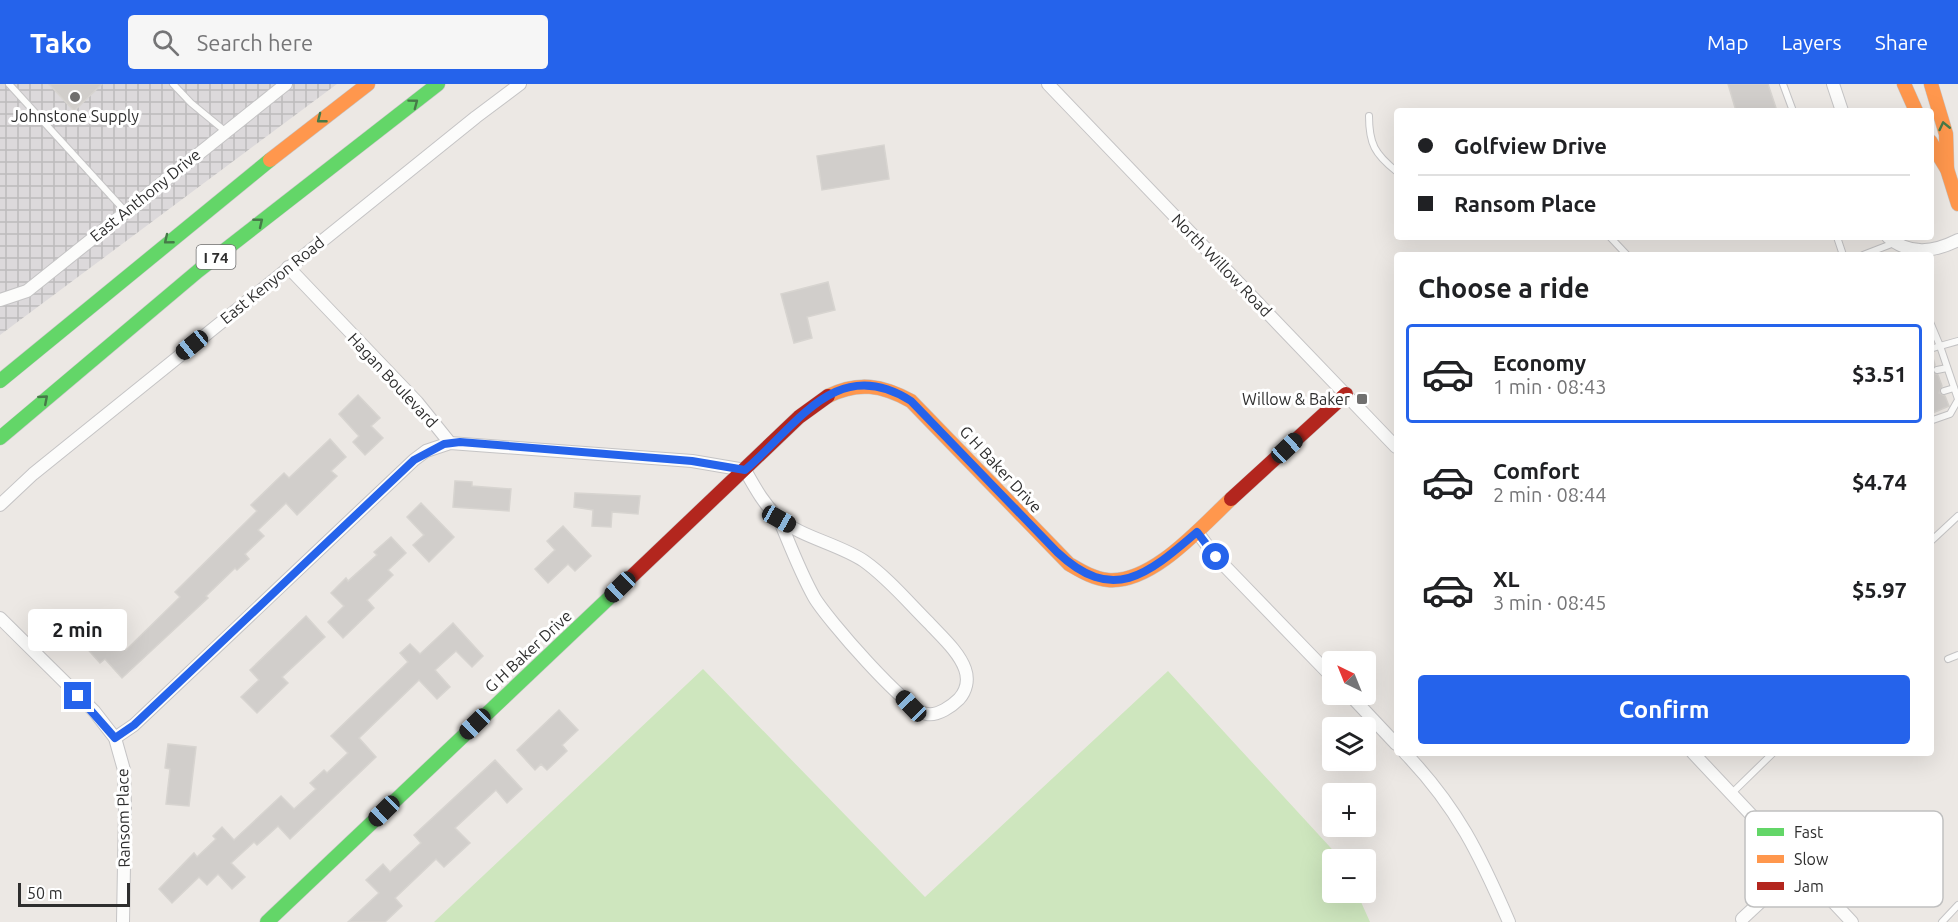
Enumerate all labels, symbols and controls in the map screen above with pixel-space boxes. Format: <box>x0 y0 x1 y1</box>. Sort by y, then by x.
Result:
search box <box>128 15 548 69</box>
icon: search <box>149 26 182 59</box>
text: Tako <box>30 27 92 58</box>
text: Search here <box>197 30 313 55</box>
text: Map <box>1707 30 1748 54</box>
text: Layers <box>1781 30 1842 54</box>
text: Share <box>1875 30 1928 54</box>
marker: Johnstone Supply <box>68 90 82 104</box>
one-way arrow <box>407 99 418 110</box>
place label: Johnstone Supply <box>11 107 139 125</box>
one-way arrow <box>317 112 328 123</box>
one-way arrow <box>1938 121 1951 131</box>
text: Golfview Drive <box>1454 133 1607 158</box>
street label: East Anthony Drive <box>86 145 204 245</box>
text: Ransom Place <box>1454 191 1596 216</box>
street label: North Willow Road <box>1168 210 1276 320</box>
one-way arrow <box>253 218 264 229</box>
one-way arrow <box>164 233 175 244</box>
street label: East Kenyon Road <box>217 233 327 327</box>
road number: I 74 <box>196 245 236 269</box>
text: Choose a ride <box>1418 273 1590 303</box>
car <box>172 327 212 363</box>
street label: Hagan Boulevard <box>345 329 441 431</box>
icon: car <box>1421 347 1475 401</box>
text: Economy <box>1493 350 1586 375</box>
text: $3.51 <box>1852 361 1907 386</box>
text: 1 min · 08:43 <box>1493 375 1607 398</box>
place label: Willow & Baker <box>1242 390 1350 408</box>
marker: Willow & Baker <box>1355 392 1369 406</box>
one-way arrow <box>37 395 48 406</box>
street label: G H Baker Drive <box>956 422 1046 516</box>
car <box>1268 429 1306 467</box>
icon: car <box>1421 455 1475 509</box>
text: Comfort <box>1493 458 1580 483</box>
text: $4.74 <box>1852 469 1907 494</box>
text: 2 min · 08:44 <box>1493 483 1607 506</box>
car <box>759 502 799 536</box>
route start <box>1202 543 1229 570</box>
icon: car <box>1421 563 1475 617</box>
text: XL <box>1493 566 1520 591</box>
car <box>601 568 639 606</box>
text: $5.97 <box>1852 577 1907 602</box>
text: 3 min · 08:45 <box>1493 591 1607 614</box>
street label: G H Baker Drive <box>481 606 575 696</box>
callout: 2 min <box>28 609 128 651</box>
text: 2 min <box>52 618 103 641</box>
north arrow <box>1322 651 1376 705</box>
map controls <box>1322 651 1376 903</box>
button: Confirm <box>1418 675 1910 744</box>
route end <box>64 682 91 709</box>
car <box>892 687 930 725</box>
car <box>456 705 494 743</box>
button: layers <box>1322 717 1376 771</box>
street label: Ransom Place <box>113 768 133 868</box>
button: + <box>1322 783 1376 837</box>
car <box>365 792 403 830</box>
legend <box>1745 811 1943 907</box>
text: Fast <box>1794 823 1824 841</box>
button: − <box>1322 849 1376 903</box>
text: Slow <box>1794 850 1829 868</box>
text: Jam <box>1794 877 1824 895</box>
scale bar <box>18 880 130 908</box>
text: 50 m <box>27 884 63 902</box>

